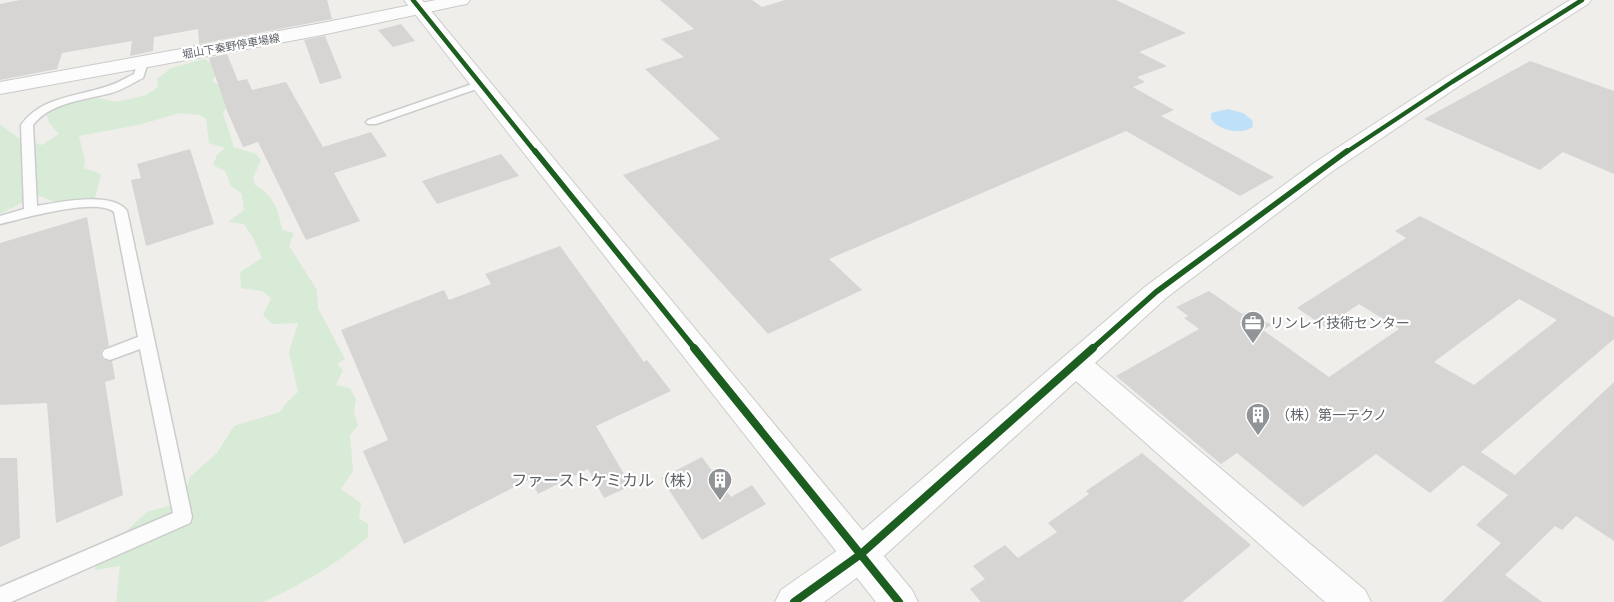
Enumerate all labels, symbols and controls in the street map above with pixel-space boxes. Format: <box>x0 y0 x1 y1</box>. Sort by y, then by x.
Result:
street label: 堀山下秦野停車場線 <box>181 31 281 61</box>
office icon: リンレイ技術センター <box>1240 310 1266 344</box>
place label: リンレイ技術センター <box>1270 315 1410 332</box>
building icon: （株）第一テクノ <box>1245 402 1271 436</box>
place label: （株）第一テクノ <box>1276 407 1387 424</box>
building icon: ファーストケミカル（株） <box>707 467 733 501</box>
place label: ファーストケミカル（株） <box>511 471 702 490</box>

